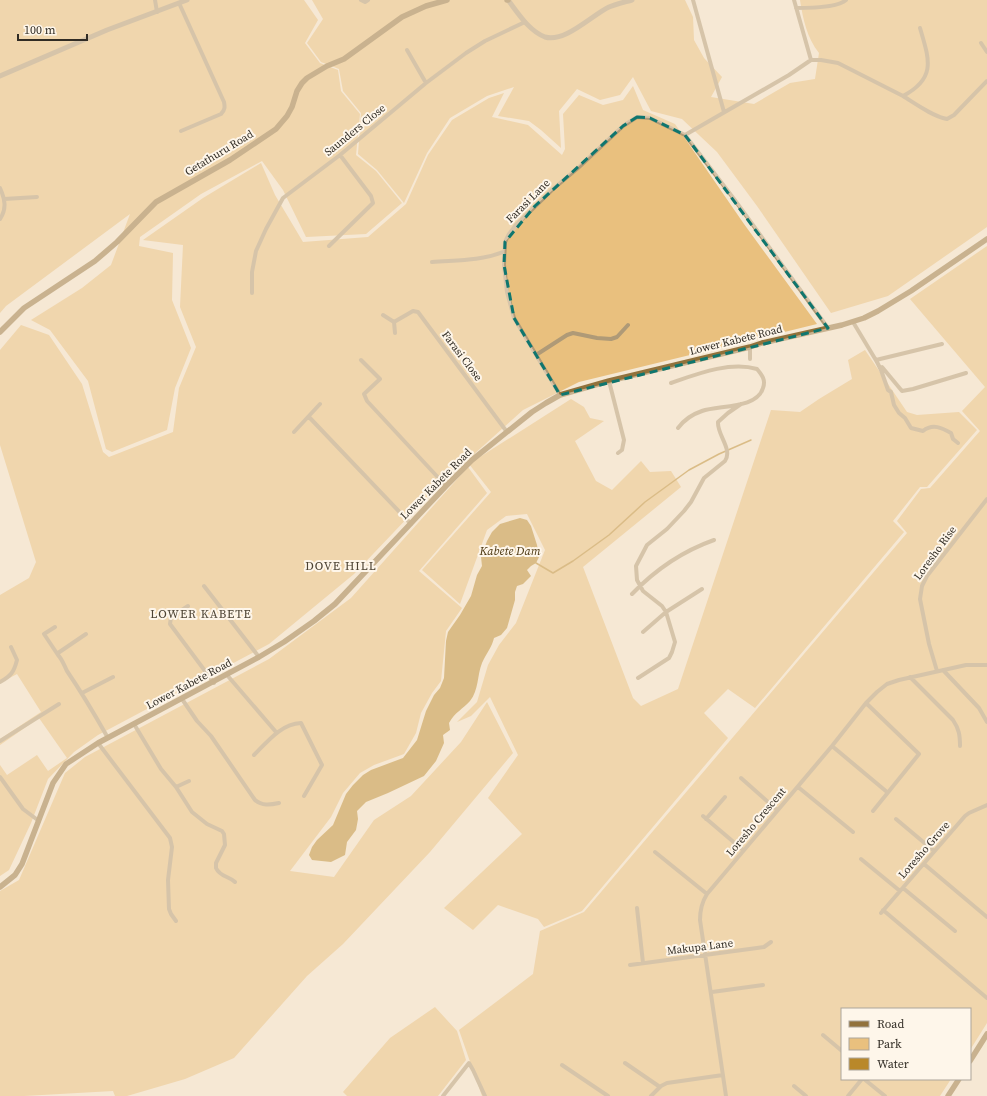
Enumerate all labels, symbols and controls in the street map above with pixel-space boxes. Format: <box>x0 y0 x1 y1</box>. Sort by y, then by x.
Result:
scale bar <box>18 16 87 42</box>
text: 100 m <box>24 22 56 38</box>
street label: Saunders Close <box>321 100 389 159</box>
street label: Getathuru Road <box>182 126 257 179</box>
street label: Farasi Lane <box>503 175 554 226</box>
street label: Lower Kabete Road <box>688 321 785 359</box>
street label: Farasi Close <box>438 328 486 384</box>
street label: Lower Kabete Road <box>397 445 475 523</box>
street label: Loresho Rise <box>910 523 960 583</box>
water label: Kabete Dam <box>478 543 541 559</box>
district label: DOVE HILL <box>305 558 377 574</box>
district label: LOWER KABETE <box>150 606 252 622</box>
street label: Lower Kabete Road <box>144 655 235 713</box>
street label: Loresho Crescent <box>723 784 790 860</box>
street label: Loresho Grove <box>895 818 953 882</box>
street label: Makupa Lane <box>666 935 734 959</box>
legend <box>841 1008 971 1080</box>
text: Road <box>877 1016 904 1032</box>
text: Park <box>877 1036 902 1052</box>
text: Water <box>877 1056 909 1072</box>

